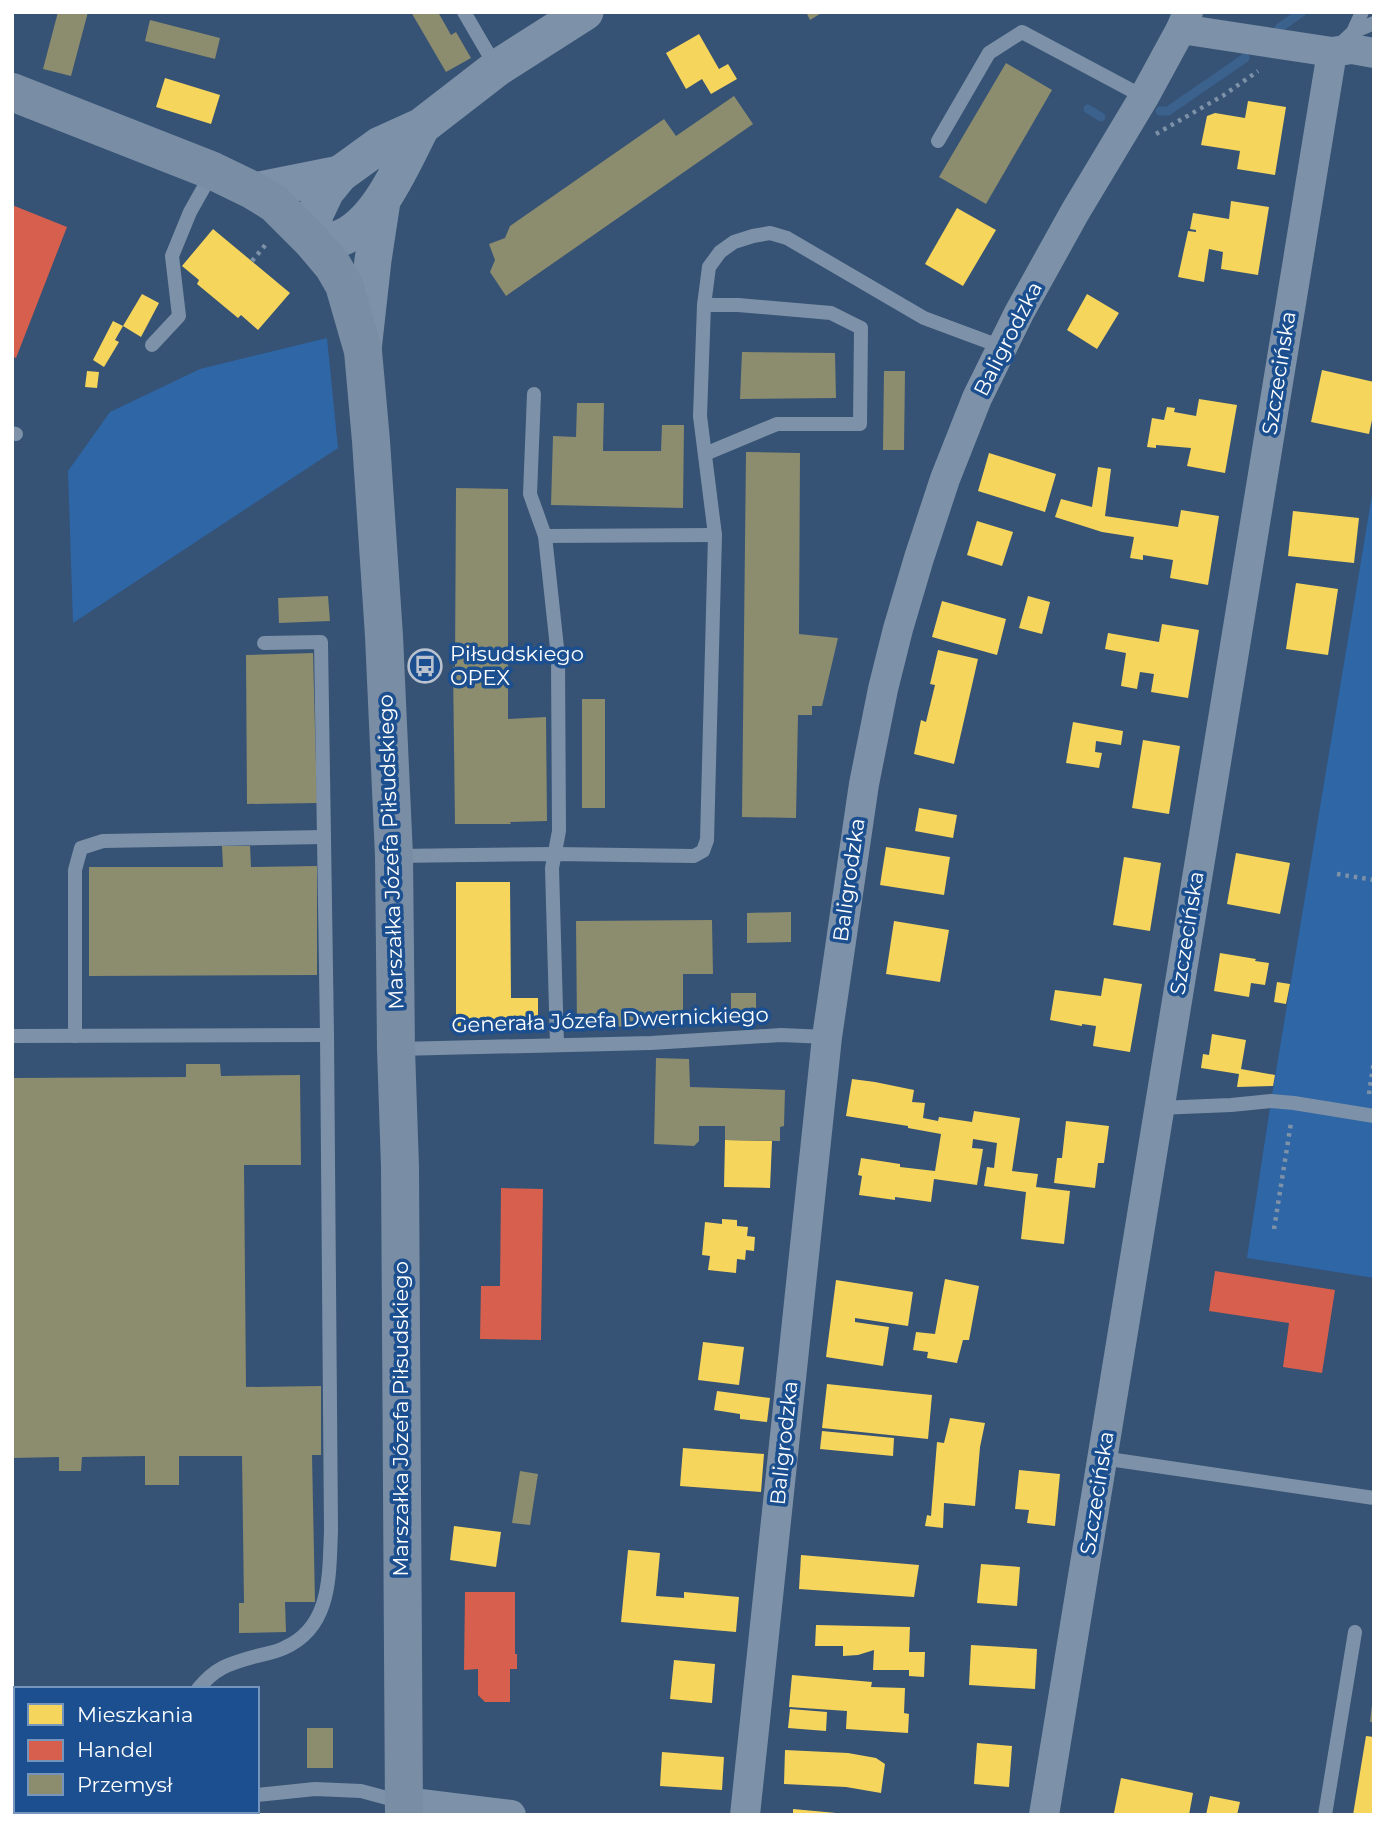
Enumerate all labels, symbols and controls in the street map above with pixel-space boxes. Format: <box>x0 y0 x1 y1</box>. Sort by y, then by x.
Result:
street label: Baligrodzka <box>968 277 1047 400</box>
street label: Szczecińska <box>1256 309 1301 437</box>
place label: Piłsudskiego OPEX <box>450 641 584 690</box>
bus stop icon: Piłsudskiego OPEX <box>406 647 444 685</box>
street label: Marszałka Józefa Piłsudskiego <box>372 694 409 1010</box>
street label: Baligrodzka <box>827 816 870 944</box>
street label: Szczecińska <box>1164 869 1209 997</box>
street label: Generała Józefa Dwernickiego <box>451 1001 769 1038</box>
street label: Marszałka Józefa Piłsudskiego <box>388 1261 413 1577</box>
street label: Baligrodzka <box>765 1380 802 1506</box>
street label: Szczecińska <box>1074 1429 1119 1557</box>
legend <box>14 1687 259 1813</box>
text: Mieszkania <box>77 1702 193 1727</box>
text: Handel <box>77 1737 153 1762</box>
text: Przemysł <box>77 1772 173 1797</box>

